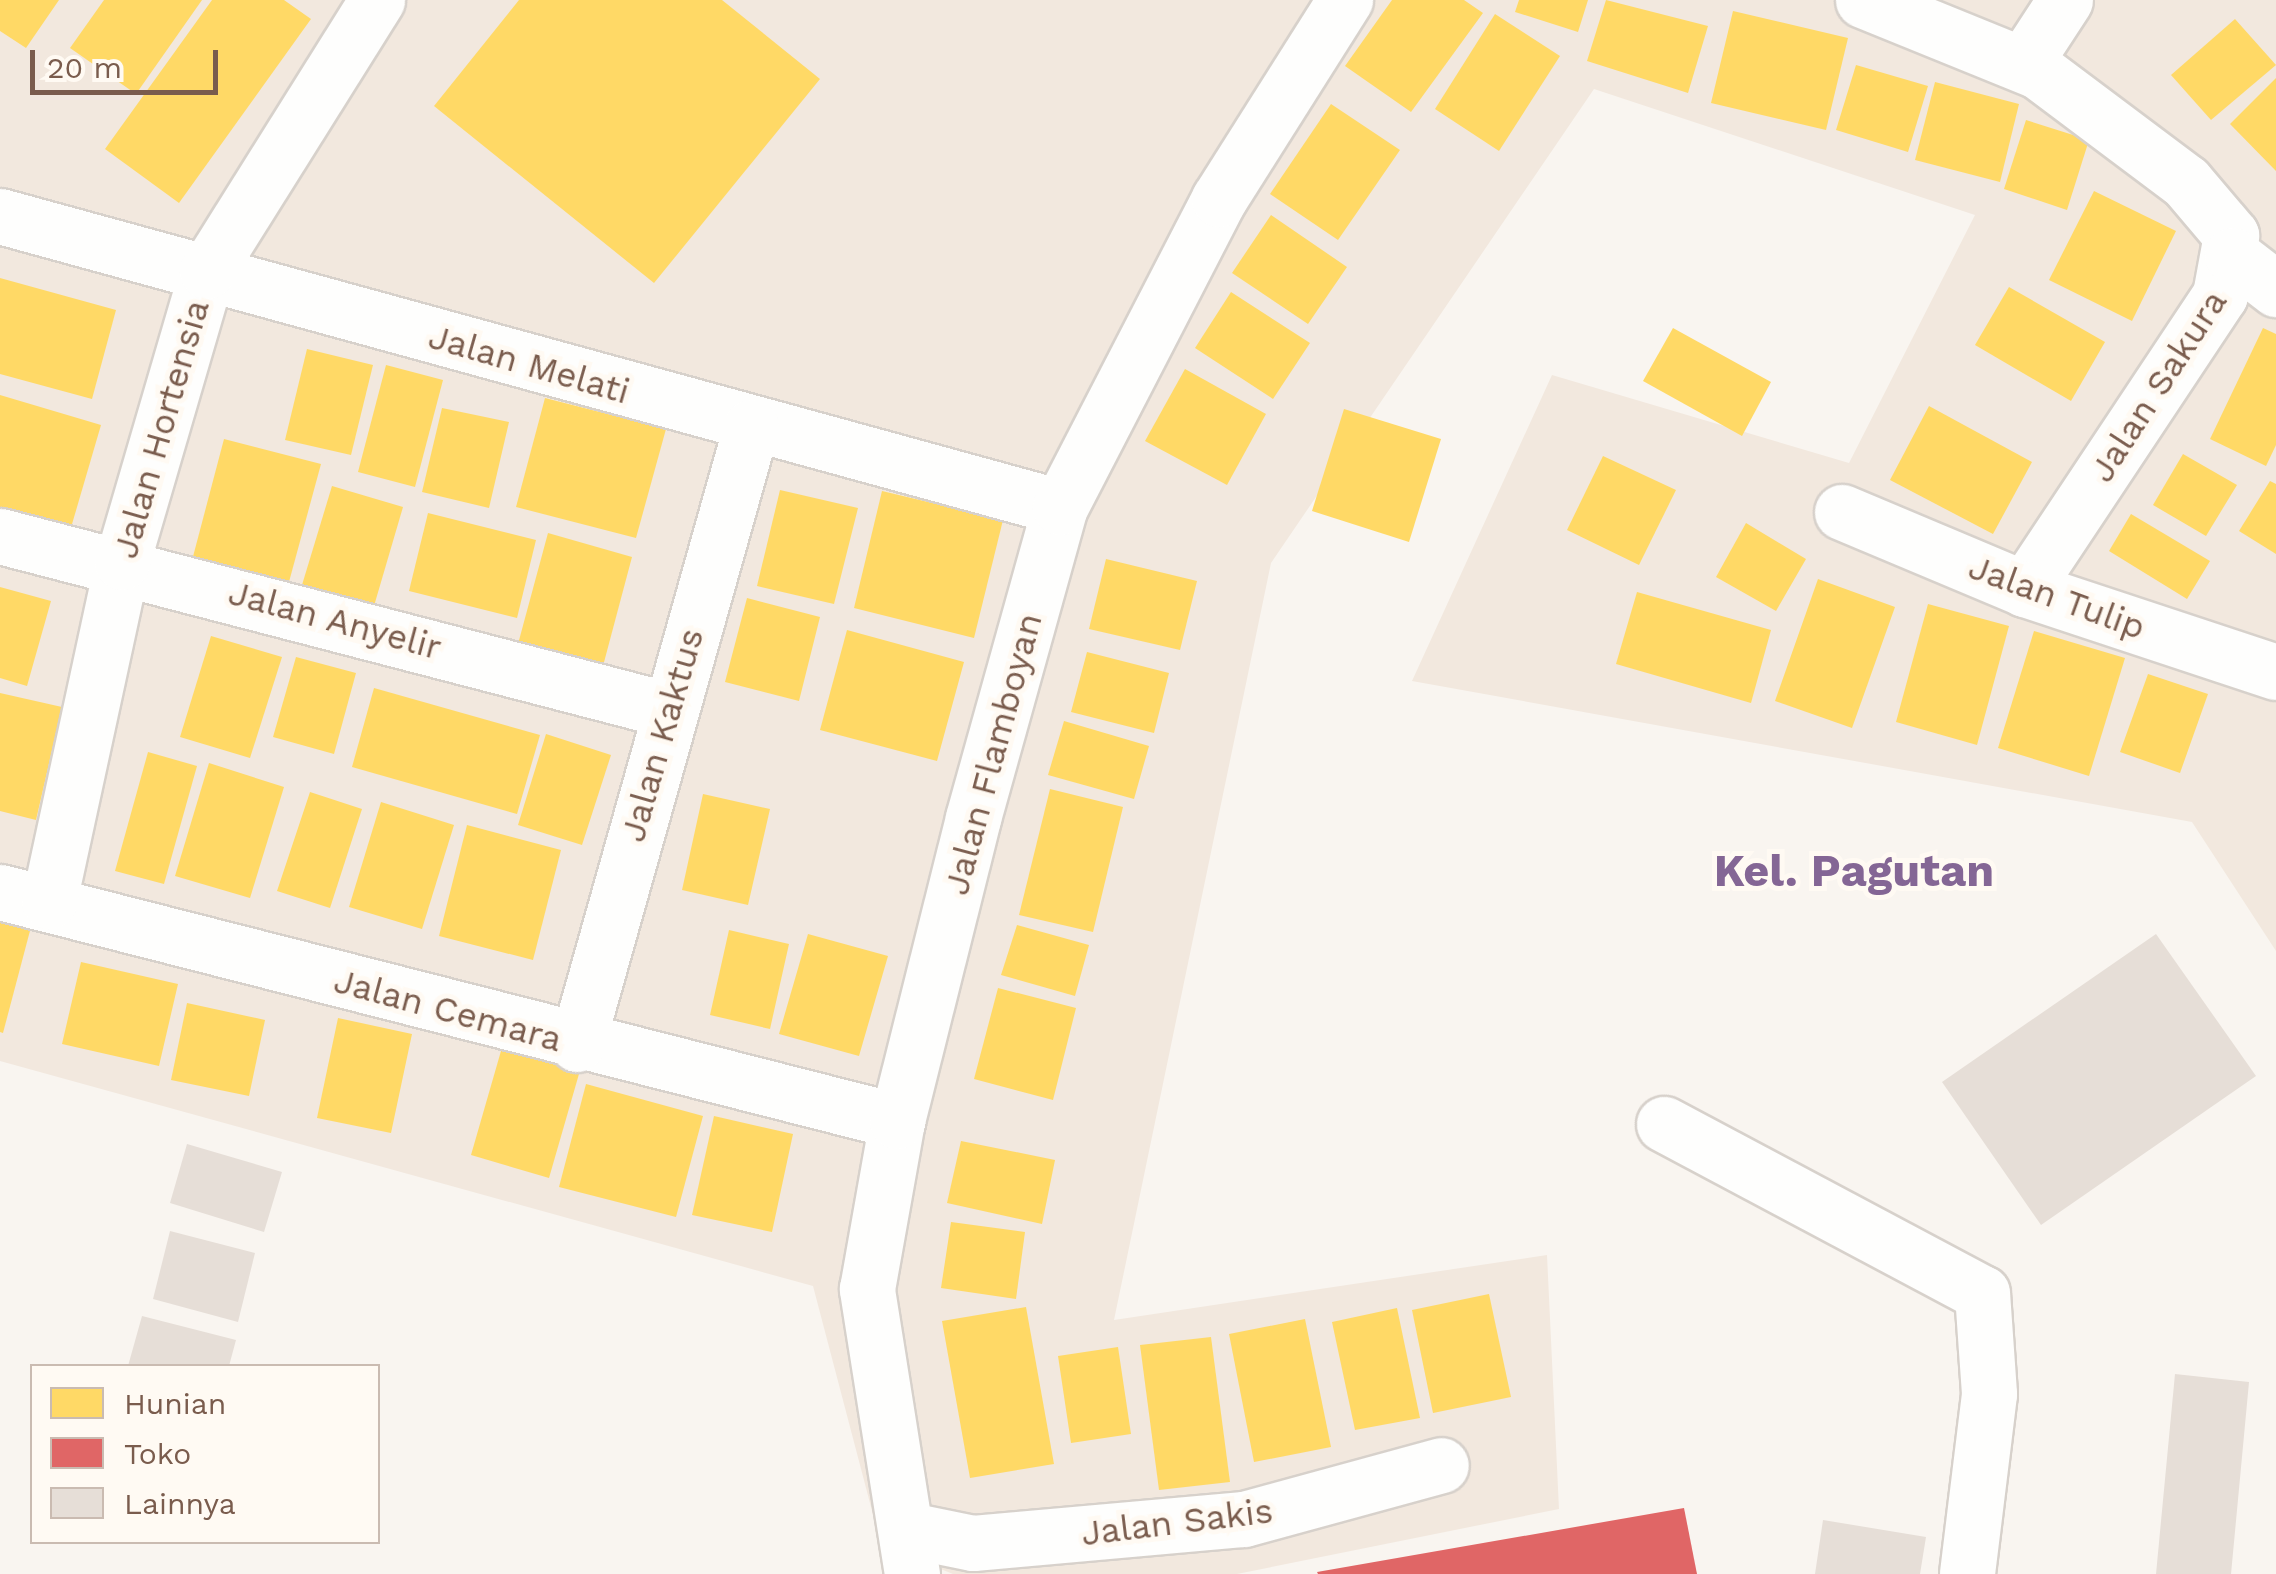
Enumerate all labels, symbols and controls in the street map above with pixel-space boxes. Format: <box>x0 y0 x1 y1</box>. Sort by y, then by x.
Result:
scale bar <box>35 30 222 92</box>
text: 20 m <box>47 50 122 85</box>
street label: Jalan Sakura <box>2080 282 2236 490</box>
street label: Jalan Hortensia <box>104 295 218 563</box>
street label: Jalan Melati <box>424 315 634 413</box>
street label: Jalan Tulip <box>1963 546 2151 648</box>
street label: Jalan Anyelir <box>223 571 447 669</box>
street label: Jalan Flamboyan <box>935 609 1051 899</box>
street label: Jalan Kaktus <box>612 624 712 846</box>
district label: Kel. Pagutan <box>1714 844 1994 898</box>
street label: Jalan Cemara <box>330 959 566 1061</box>
legend <box>30 1364 380 1544</box>
text: Hunian <box>124 1386 226 1421</box>
text: Toko <box>124 1436 191 1471</box>
text: Lainnya <box>124 1486 236 1521</box>
street label: Jalan Sakis <box>1079 1489 1275 1555</box>

